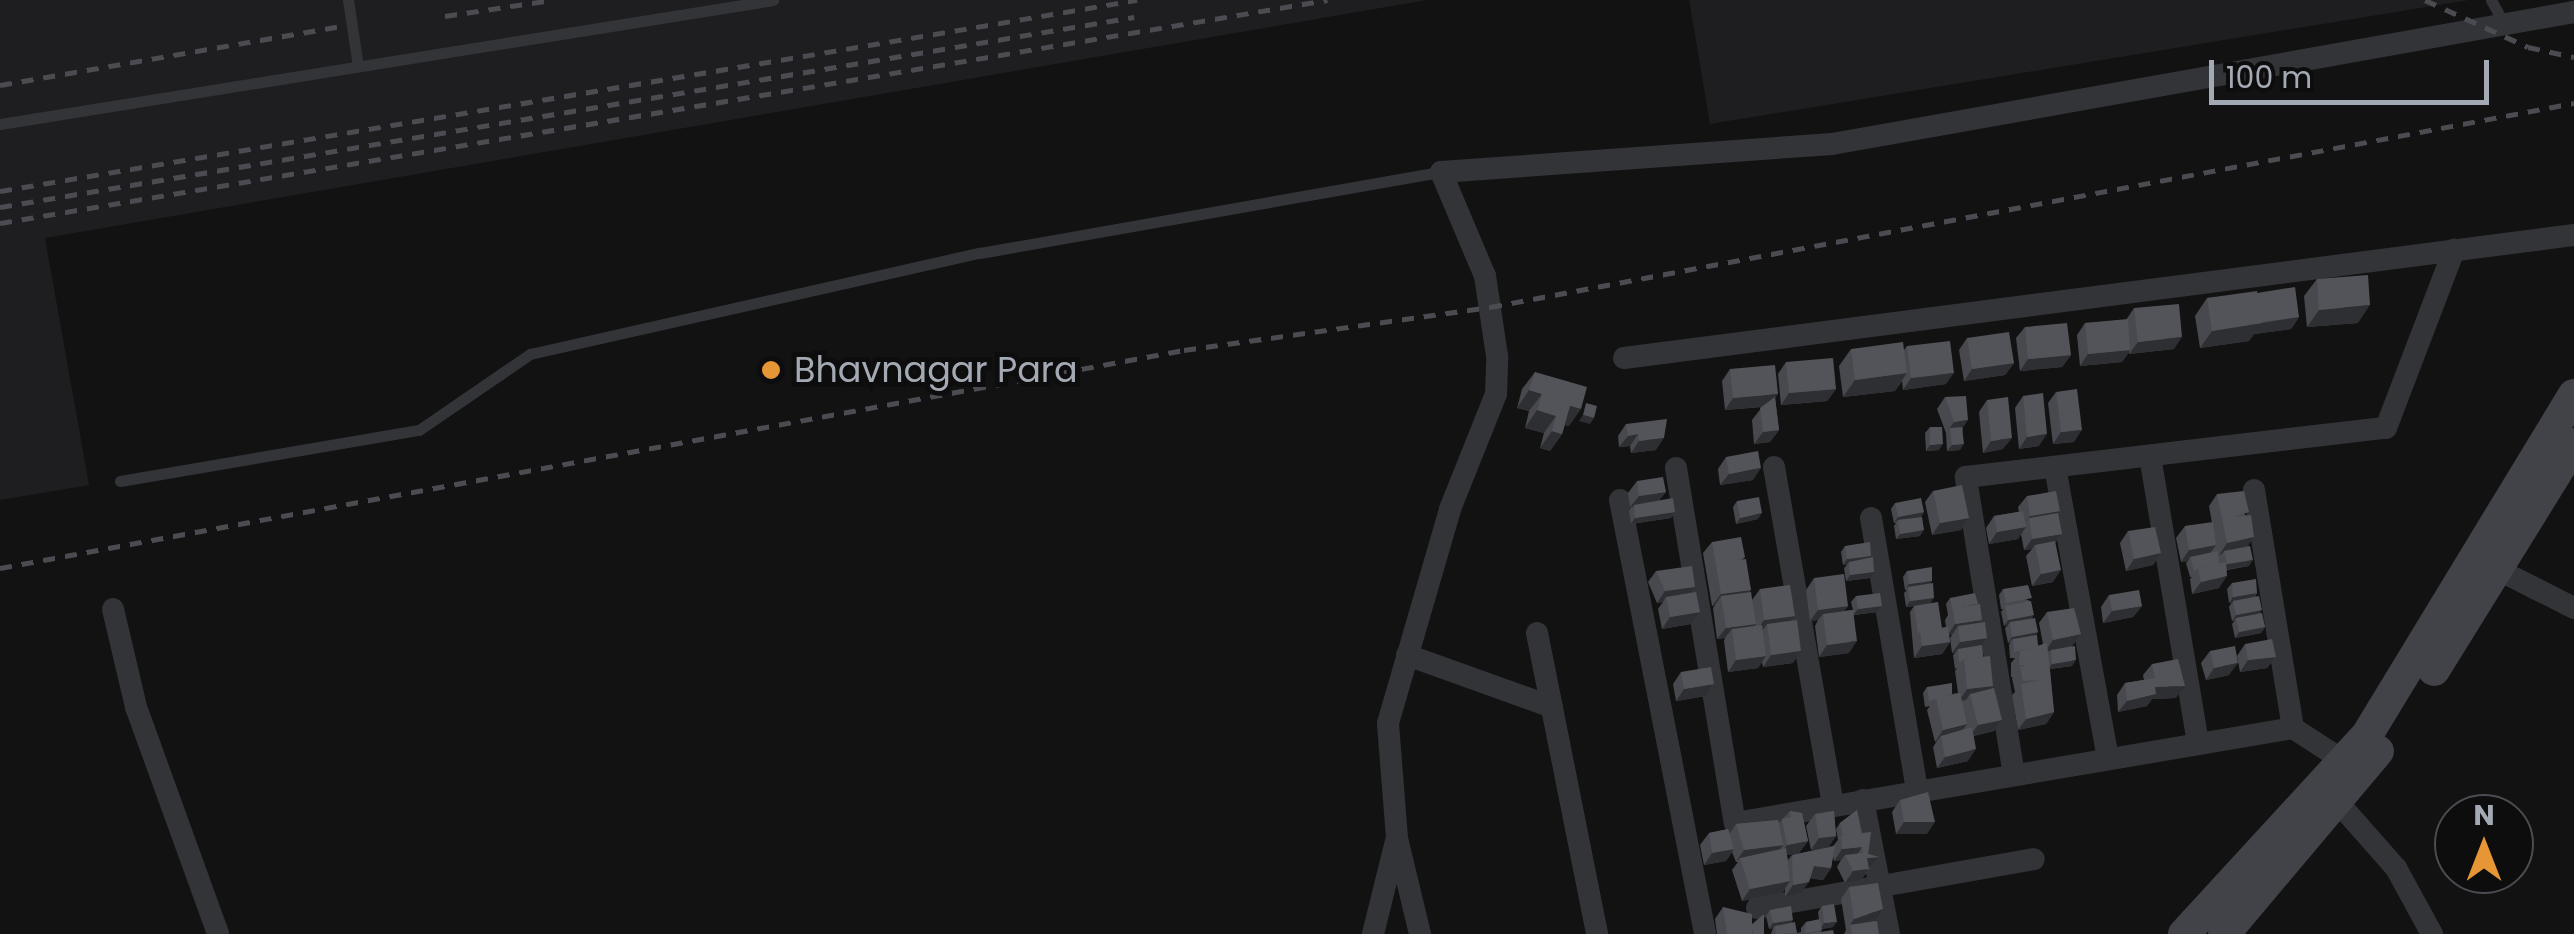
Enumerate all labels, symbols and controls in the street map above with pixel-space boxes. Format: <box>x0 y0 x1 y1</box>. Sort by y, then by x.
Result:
scale bar <box>2214 40 2494 102</box>
text: 100 m <box>2226 56 2312 99</box>
place label: Bhavnagar Para <box>794 349 1078 391</box>
marker: Bhavnagar Para <box>758 357 784 383</box>
north arrow <box>2434 794 2534 894</box>
text: N <box>2473 796 2495 835</box>

